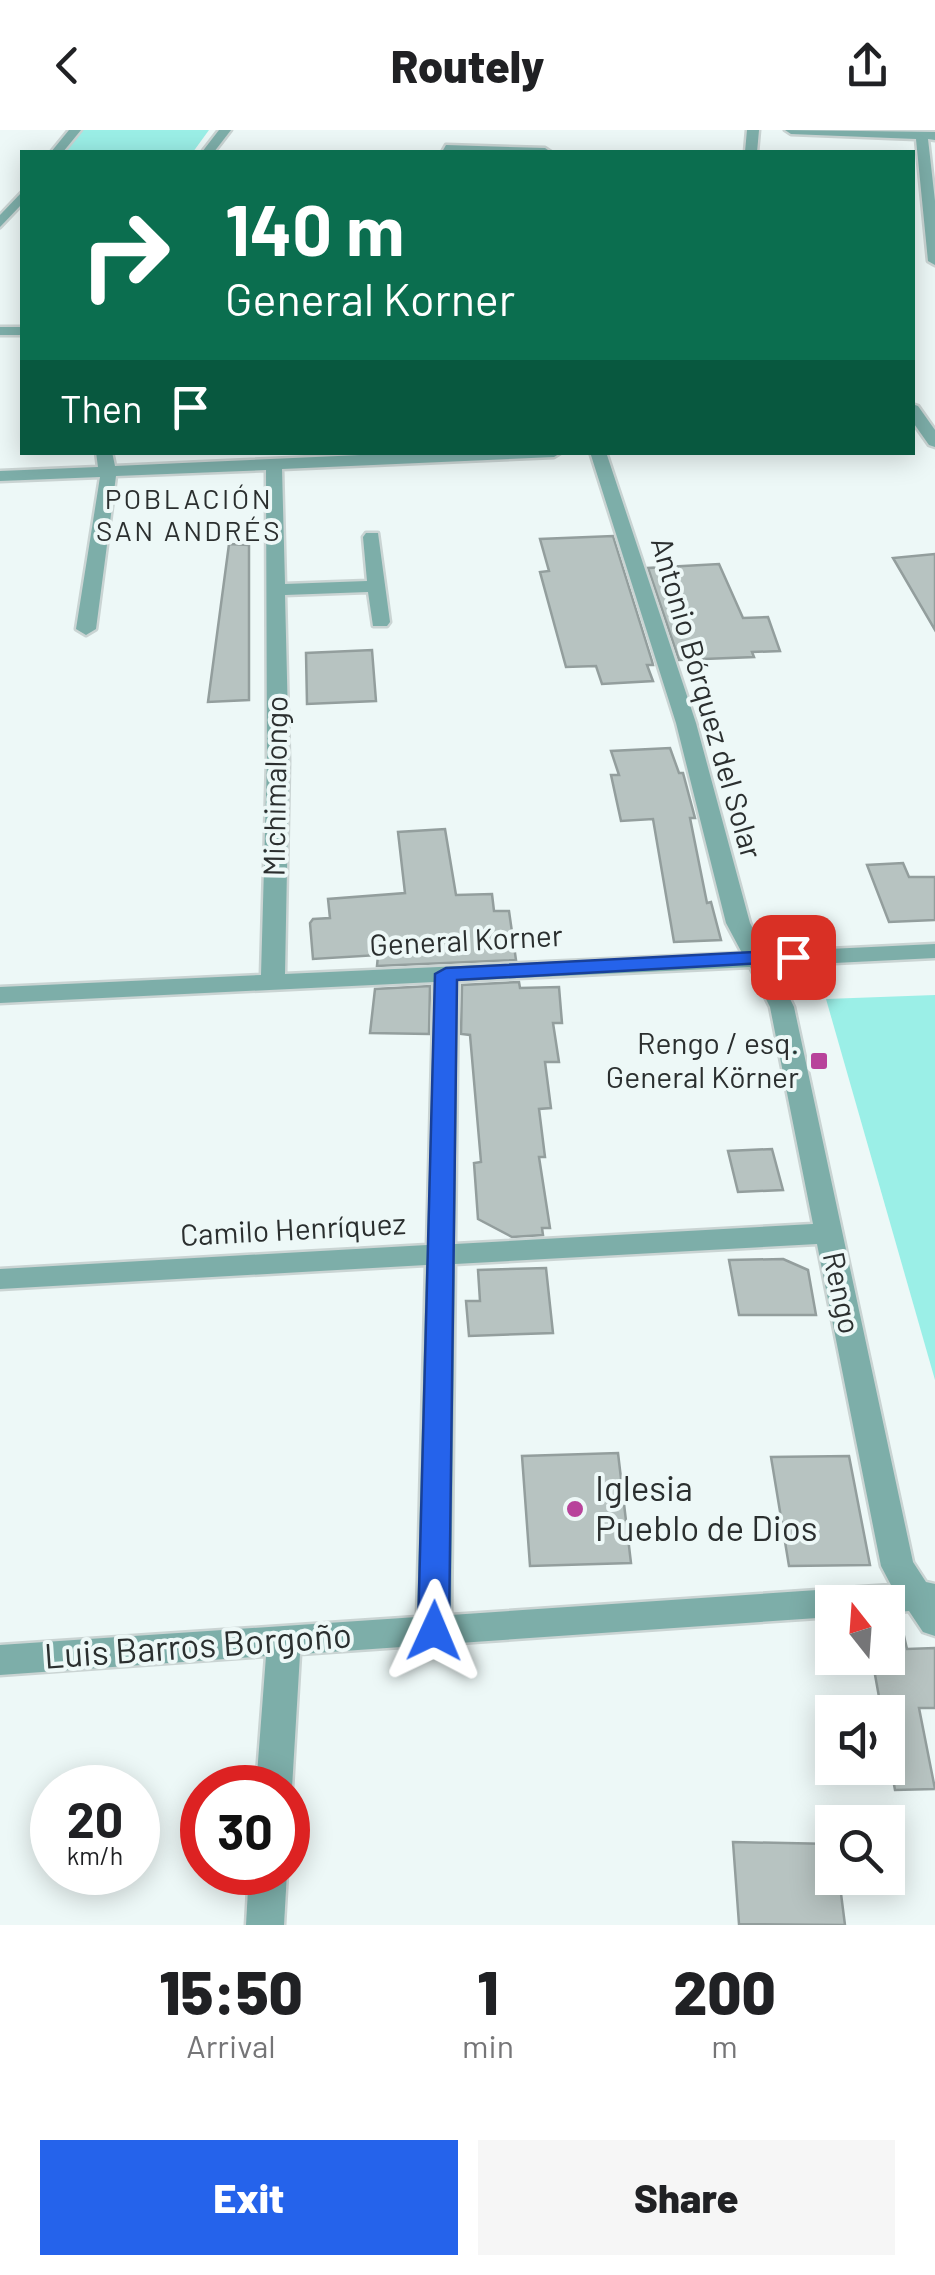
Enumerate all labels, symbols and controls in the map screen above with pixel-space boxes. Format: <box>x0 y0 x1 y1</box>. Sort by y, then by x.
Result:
icon: back <box>40 38 95 93</box>
text: Routely <box>391 38 544 92</box>
icon: share <box>840 38 895 93</box>
text: 140 m <box>225 186 404 270</box>
icon: right <box>60 190 190 320</box>
text: General Korner <box>225 271 515 325</box>
icon: arrive <box>163 380 218 435</box>
text: Then <box>60 385 143 431</box>
district label: POBLACIÓN SAN ANDRÉS <box>96 481 282 547</box>
street label: Antonio Bórquez del Solar <box>645 532 771 863</box>
street label: Michimalongo <box>254 695 294 877</box>
pin <box>751 915 836 1000</box>
street label: General Korner <box>368 916 563 962</box>
icon: arrive <box>766 930 821 985</box>
place label: Rengo / esq. General Körner <box>606 1024 799 1094</box>
marker: Rengo / esq. General Körner <box>808 1050 830 1072</box>
street label: Camilo Henríquez <box>179 1204 407 1252</box>
street label: Rengo <box>817 1248 869 1337</box>
place label: Iglesia Pueblo de Dios <box>595 1466 818 1548</box>
marker: Iglesia Pueblo de Dios <box>564 1498 586 1520</box>
position arrow <box>382 1579 486 1683</box>
north arrow <box>815 1585 905 1675</box>
map controls <box>815 1585 905 1895</box>
street label: Luis Barros Borgoño <box>43 1612 353 1676</box>
button: sound <box>815 1695 905 1785</box>
speed limit sign: 30 <box>180 1765 310 1895</box>
text: 20 <box>67 1788 123 1848</box>
button: search <box>815 1805 905 1895</box>
text: km/h <box>67 1840 123 1870</box>
text: 15:50 <box>159 1955 303 2027</box>
text: 1 <box>477 1955 499 2027</box>
text: 200 <box>673 1955 776 2027</box>
text: Arrival <box>186 2026 276 2064</box>
text: min <box>462 2026 514 2064</box>
text: m <box>711 2026 738 2064</box>
button: Exit <box>40 2140 458 2255</box>
button: Share <box>478 2140 895 2255</box>

